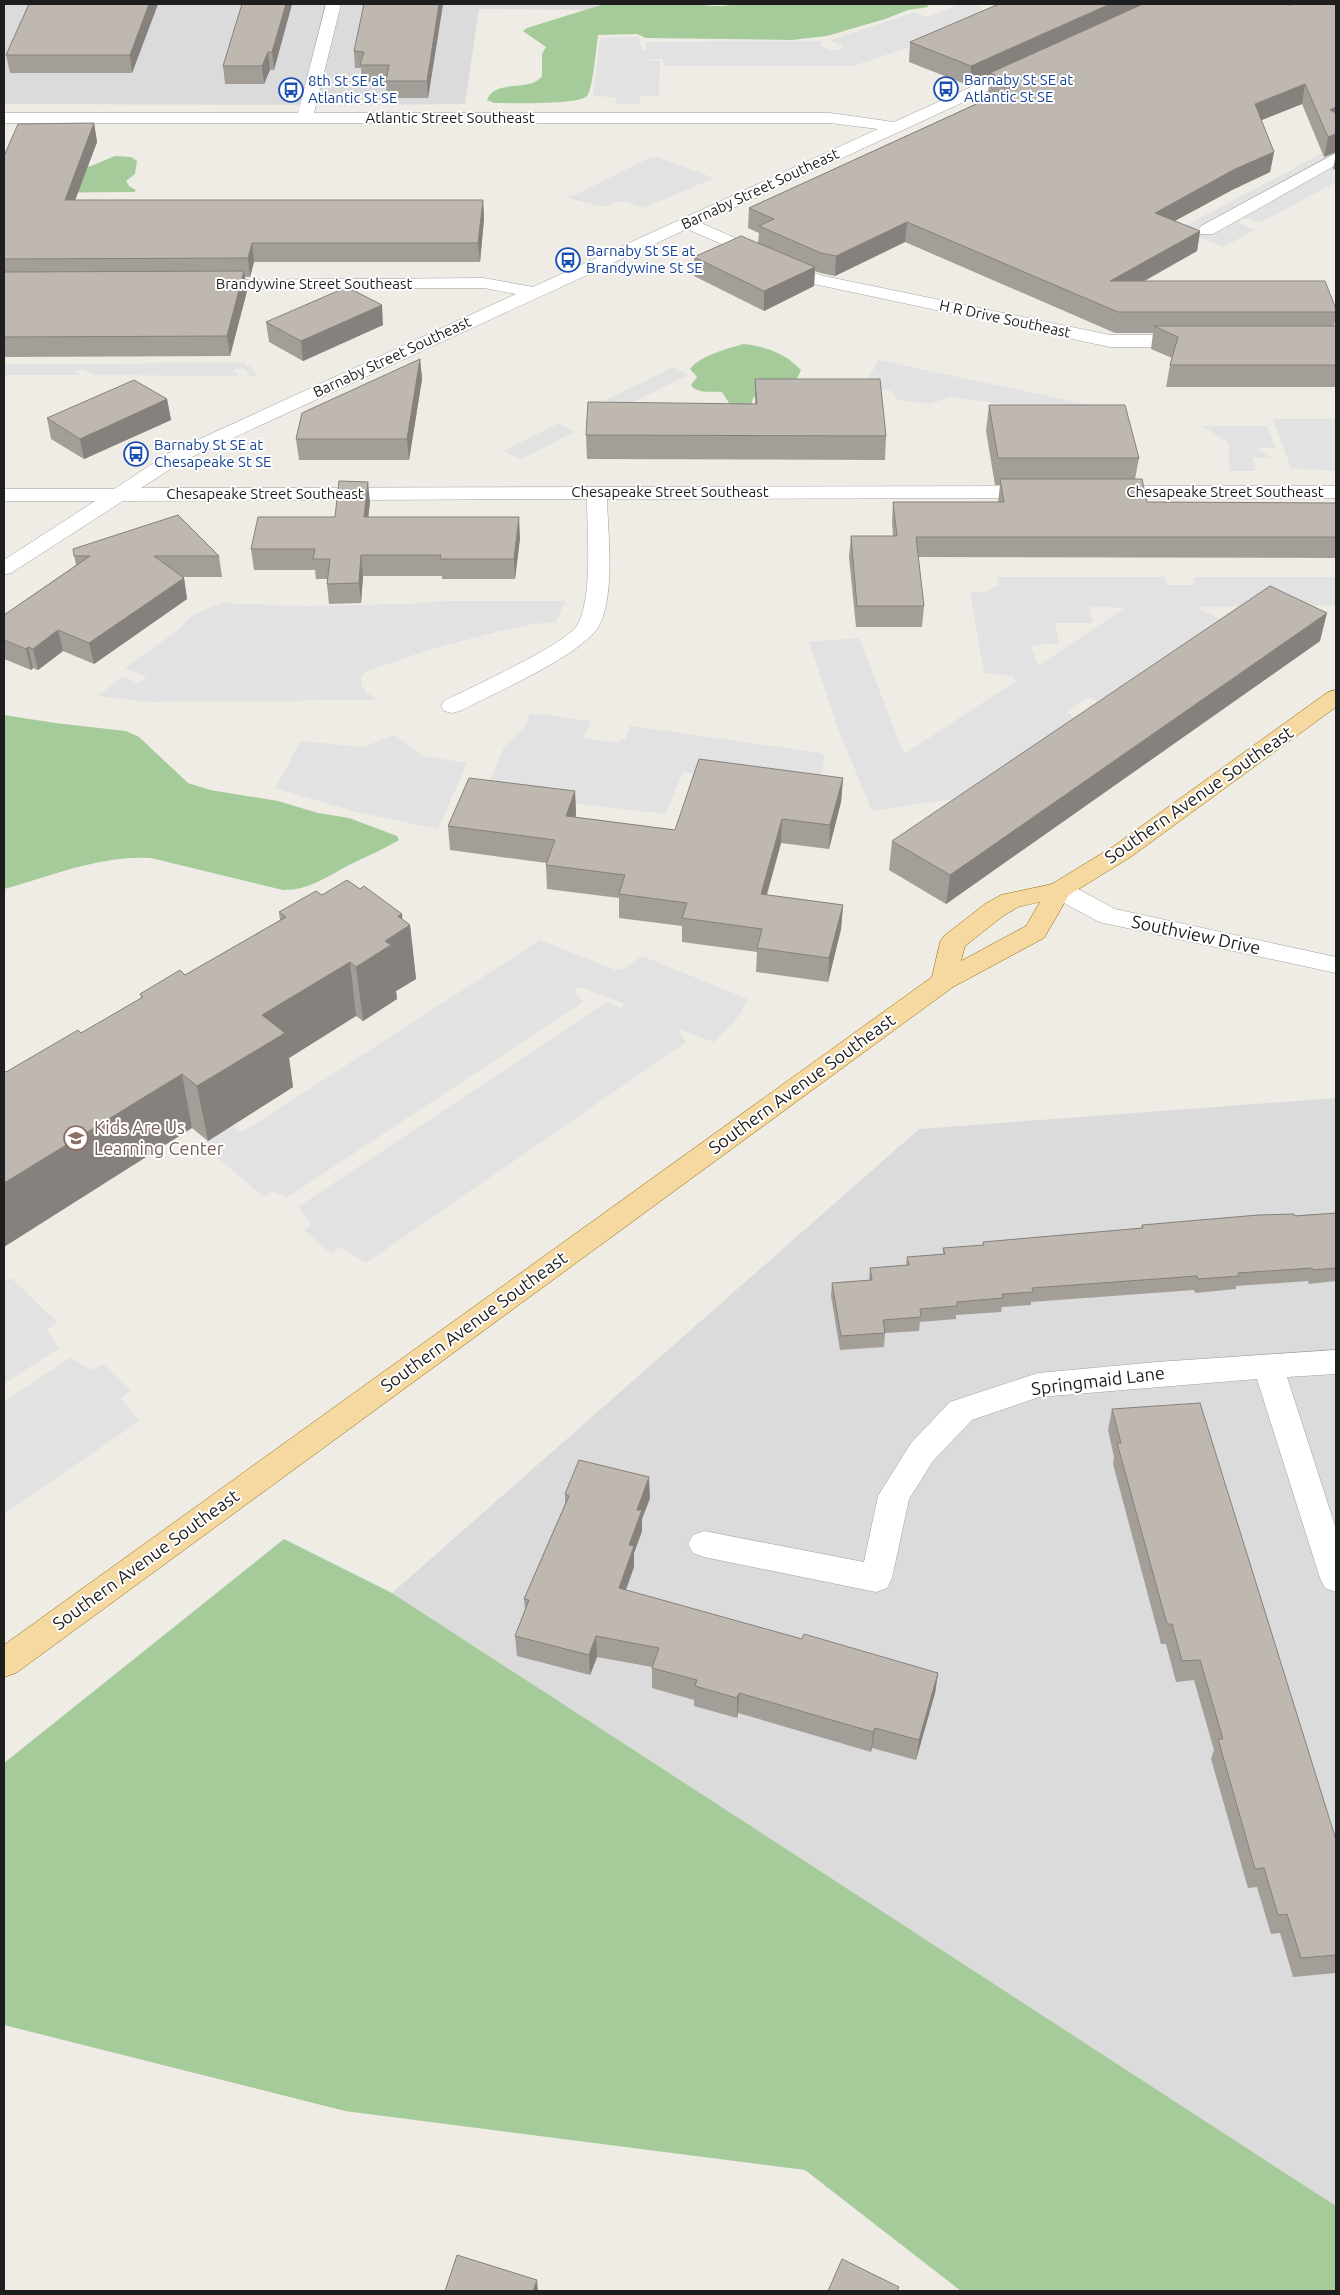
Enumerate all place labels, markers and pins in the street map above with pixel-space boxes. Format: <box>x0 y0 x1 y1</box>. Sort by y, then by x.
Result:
place label: Barnaby St SE at Atlantic St SE <box>964 71 1073 105</box>
place label: 8th St SE at Atlantic St SE <box>308 72 397 106</box>
bus stop icon: Barnaby St SE at Atlantic St SE <box>933 76 959 102</box>
bus stop icon: 8th St SE at Atlantic St SE <box>278 77 304 103</box>
place label: Barnaby St SE at Brandywine St SE <box>586 242 703 276</box>
bus stop icon: Barnaby St SE at Brandywine St SE <box>555 247 581 273</box>
place label: Barnaby St SE at Chesapeake St SE <box>154 436 272 470</box>
bus stop icon: Barnaby St SE at Chesapeake St SE <box>123 441 149 467</box>
place label: Kids Are Us Learning Center <box>94 1117 224 1158</box>
school or university icon: Kids Are Us Learning Center <box>63 1125 89 1151</box>

